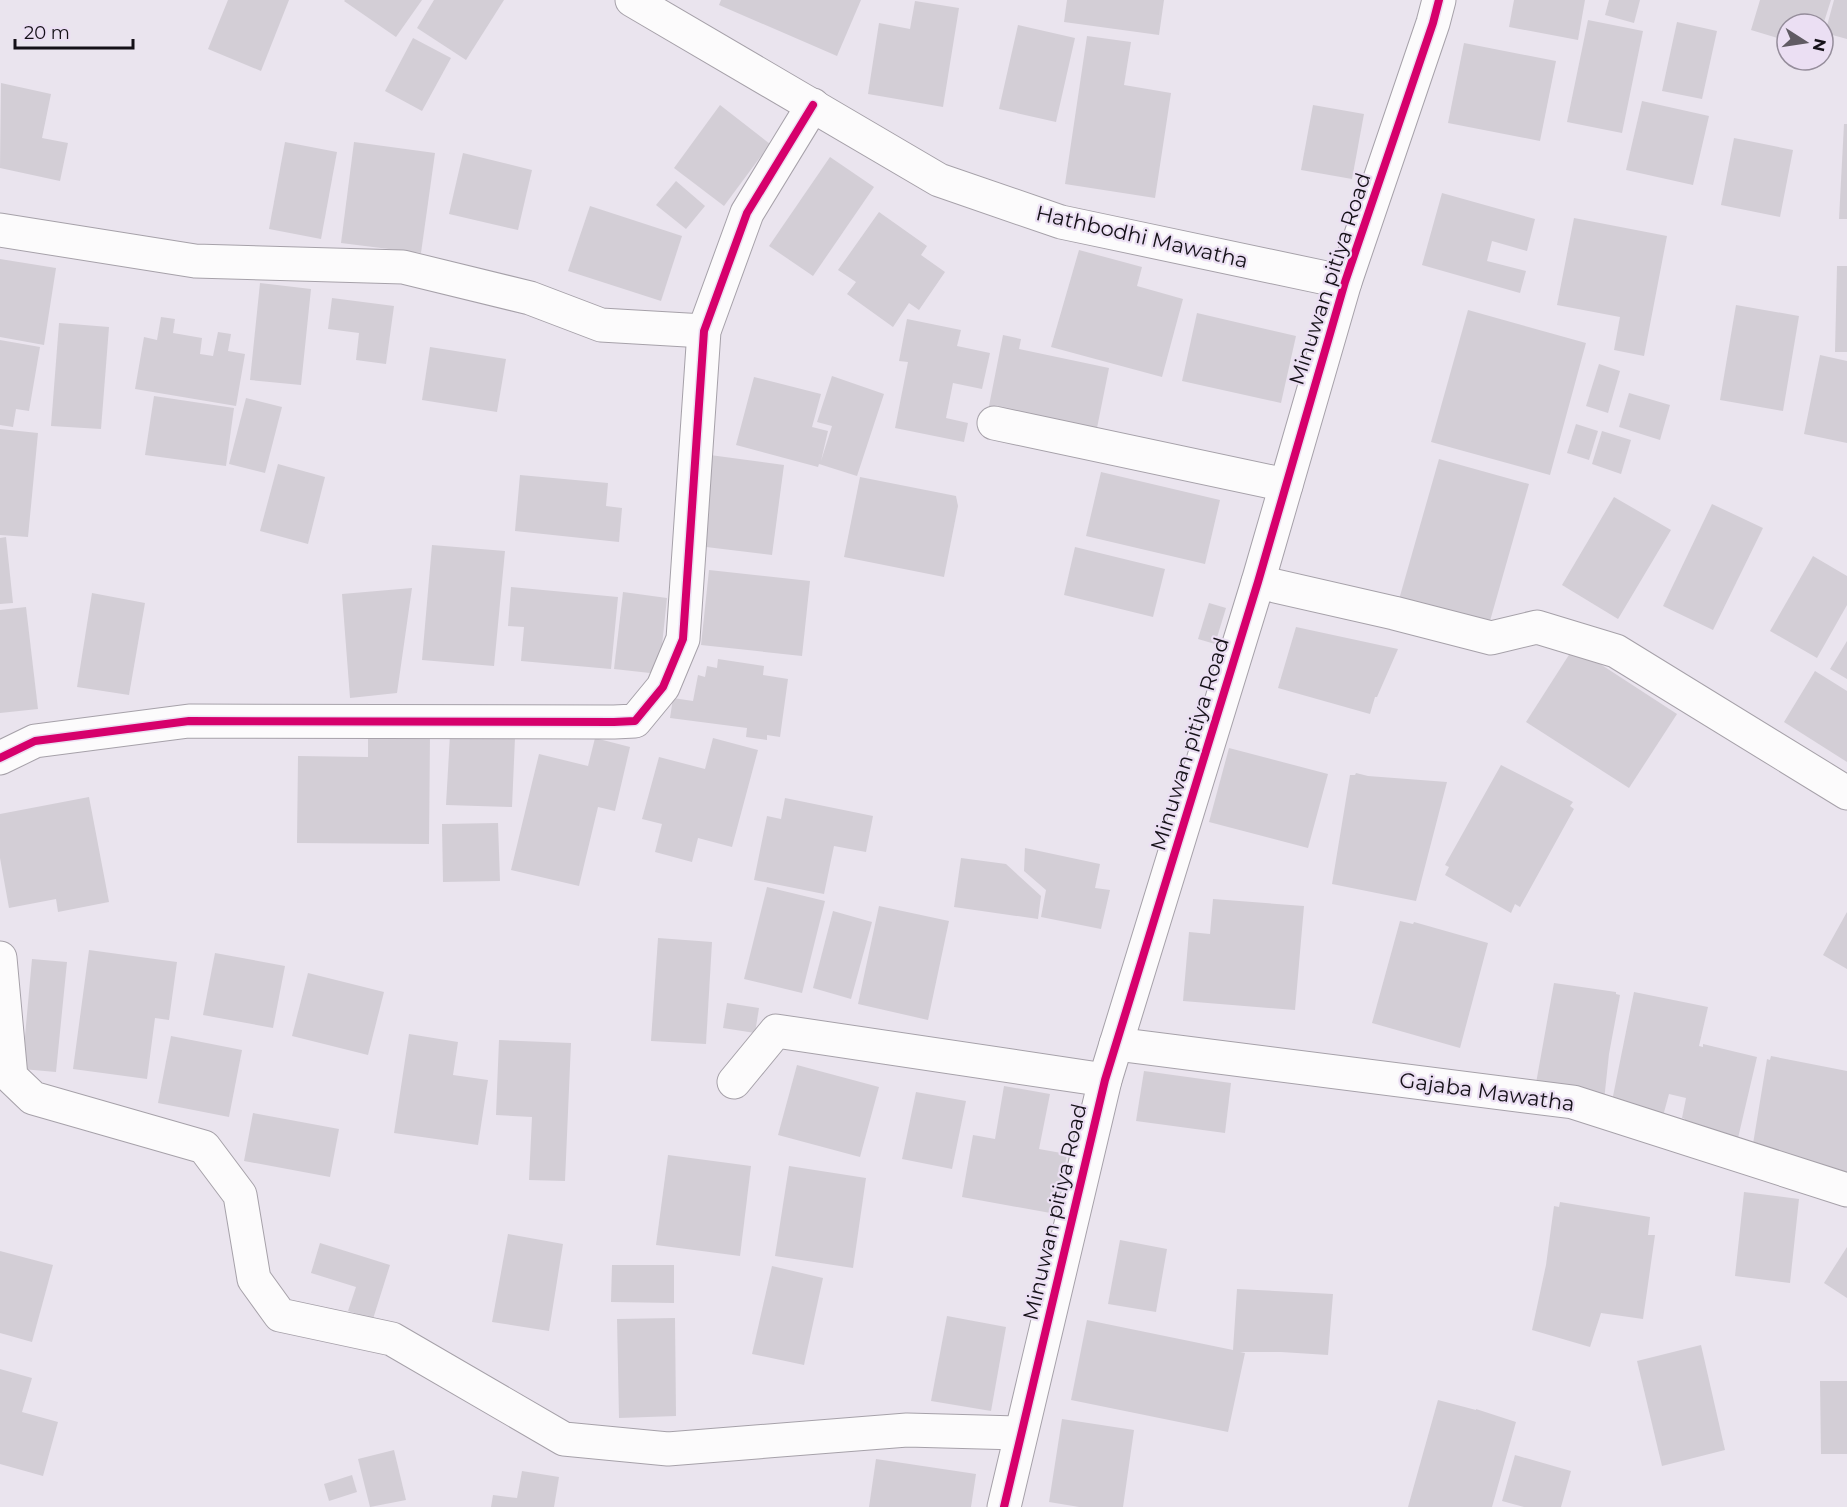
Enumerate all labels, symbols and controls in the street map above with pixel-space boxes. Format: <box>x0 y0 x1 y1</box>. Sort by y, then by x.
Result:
scale bar <box>15 12 134 50</box>
north arrow <box>1775 12 1835 72</box>
text: 20 m <box>24 22 70 44</box>
text: N <box>1809 37 1830 53</box>
street label: Minuwan pitiya Road <box>1283 170 1376 388</box>
street label: Hathbodhi Mawatha <box>1034 200 1251 273</box>
street label: Minuwan pitiya Road <box>1145 634 1234 854</box>
street label: Gajaba Mawatha <box>1398 1067 1576 1116</box>
street label: Minuwan pitiya Road <box>1017 1101 1092 1323</box>

